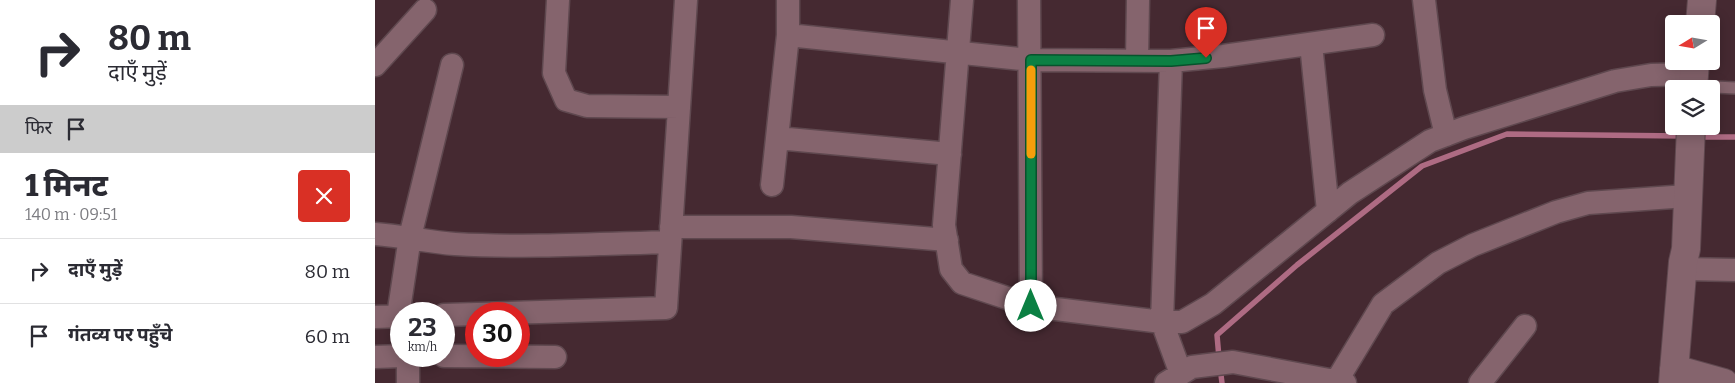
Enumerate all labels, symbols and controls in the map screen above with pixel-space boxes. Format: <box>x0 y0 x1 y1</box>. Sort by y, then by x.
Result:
pin <box>1185 7 1227 58</box>
icon: arrive <box>1192 14 1220 42</box>
north arrow <box>1665 15 1720 70</box>
map controls <box>1665 15 1720 135</box>
text: 80 m <box>108 17 191 59</box>
icon: right <box>25 20 90 85</box>
text: दाएँ मुड़ें <box>108 59 167 86</box>
button: layers <box>1665 80 1720 135</box>
icon: arrive <box>62 115 90 143</box>
text: फिर <box>25 116 52 139</box>
text: 1 मिनट <box>25 168 108 204</box>
button: close <box>298 170 350 222</box>
text: 140 m · 09:51 <box>25 205 117 224</box>
icon: right <box>25 257 53 285</box>
text: दाएँ मुड़ें <box>68 258 122 281</box>
text: 80 m <box>304 260 350 283</box>
position arrow <box>1004 279 1056 331</box>
speed limit sign: 30 <box>465 302 530 367</box>
text: 23 <box>408 313 437 343</box>
icon: arrive <box>25 322 53 350</box>
text: गंतव्य पर पहुँचे <box>68 323 173 346</box>
text: 60 m <box>305 325 350 348</box>
text: km/h <box>408 340 437 354</box>

